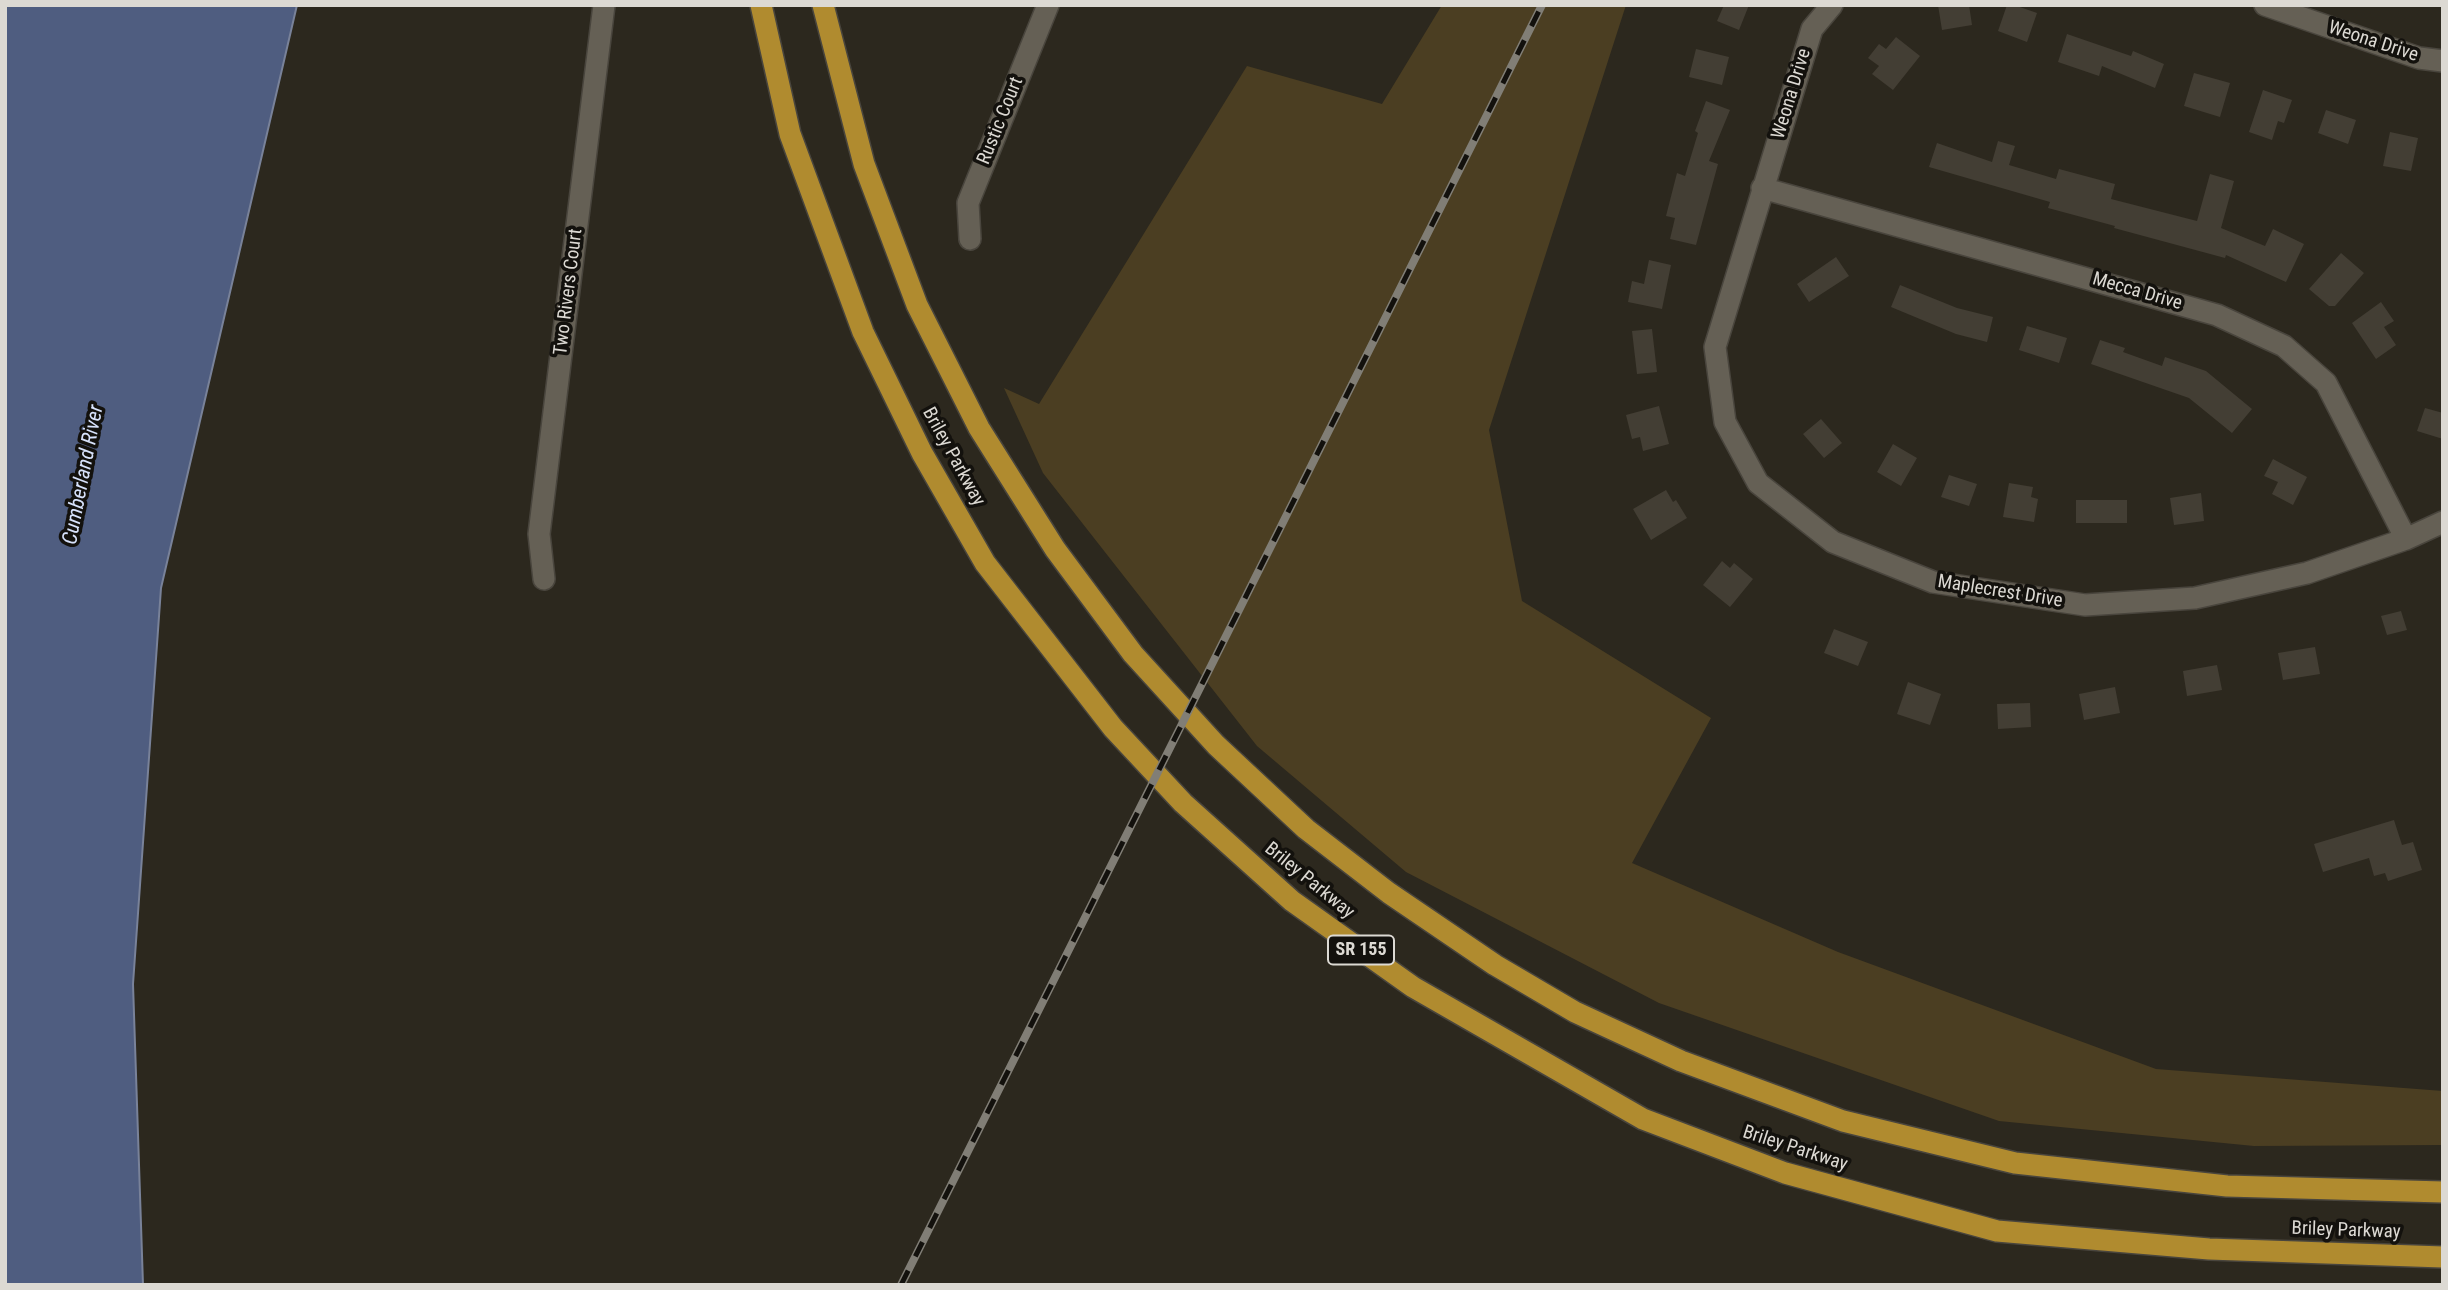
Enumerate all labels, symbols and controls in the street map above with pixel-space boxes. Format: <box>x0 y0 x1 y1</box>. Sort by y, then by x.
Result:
street label: Weona Drive <box>2325 17 2421 67</box>
street label: Weona Drive <box>1767 46 1817 142</box>
street label: Rustic Court <box>973 74 1029 168</box>
street label: Two Rivers Court <box>550 228 588 356</box>
street label: Mecca Drive <box>2090 268 2184 316</box>
water label: Cumberland River <box>58 403 110 547</box>
street label: Briley Parkway <box>917 404 989 510</box>
street label: Maplecrest Drive <box>1936 571 2064 613</box>
street label: Briley Parkway <box>1259 838 1359 924</box>
road number: SR 155 <box>1328 936 1394 965</box>
street label: Briley Parkway <box>1740 1121 1850 1177</box>
street label: Briley Parkway <box>2291 1218 2401 1244</box>

